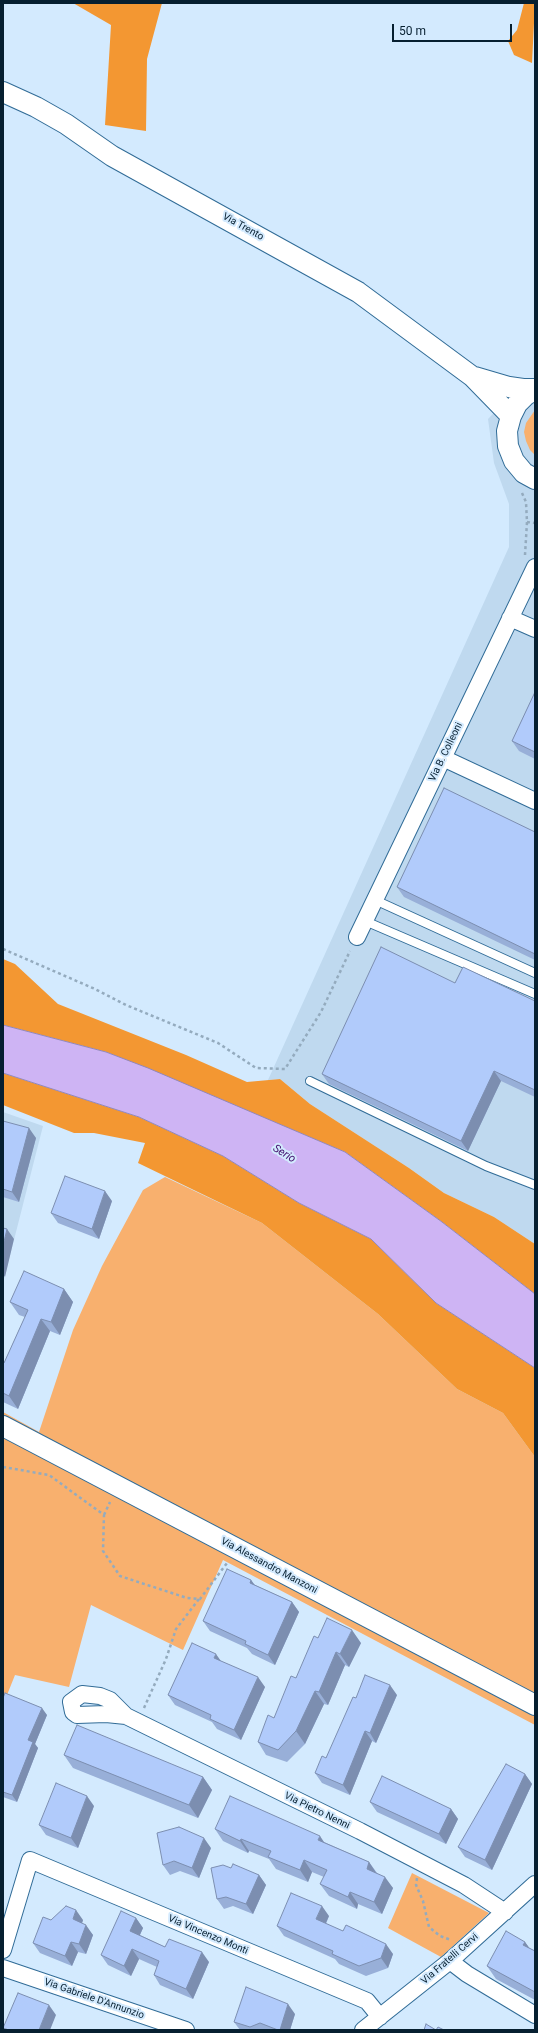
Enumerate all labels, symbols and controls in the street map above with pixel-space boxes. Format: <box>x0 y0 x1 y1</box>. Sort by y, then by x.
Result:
scale bar <box>394 16 514 42</box>
text: 50 m <box>399 24 426 38</box>
street label: Via Trento <box>220 211 266 243</box>
street label: Via B. Colleoni <box>427 721 465 783</box>
water label: Serio <box>270 1142 298 1166</box>
street label: Via Alessandro Manzoni <box>219 1535 319 1597</box>
street label: Via Pietro Nenni <box>282 1790 352 1832</box>
street label: Via Vincenzo Monti <box>166 1913 250 1957</box>
street label: Via Fratelli Cervi <box>419 1931 481 1987</box>
street label: Via Gabriele D'Annunzio <box>42 1976 146 2022</box>

